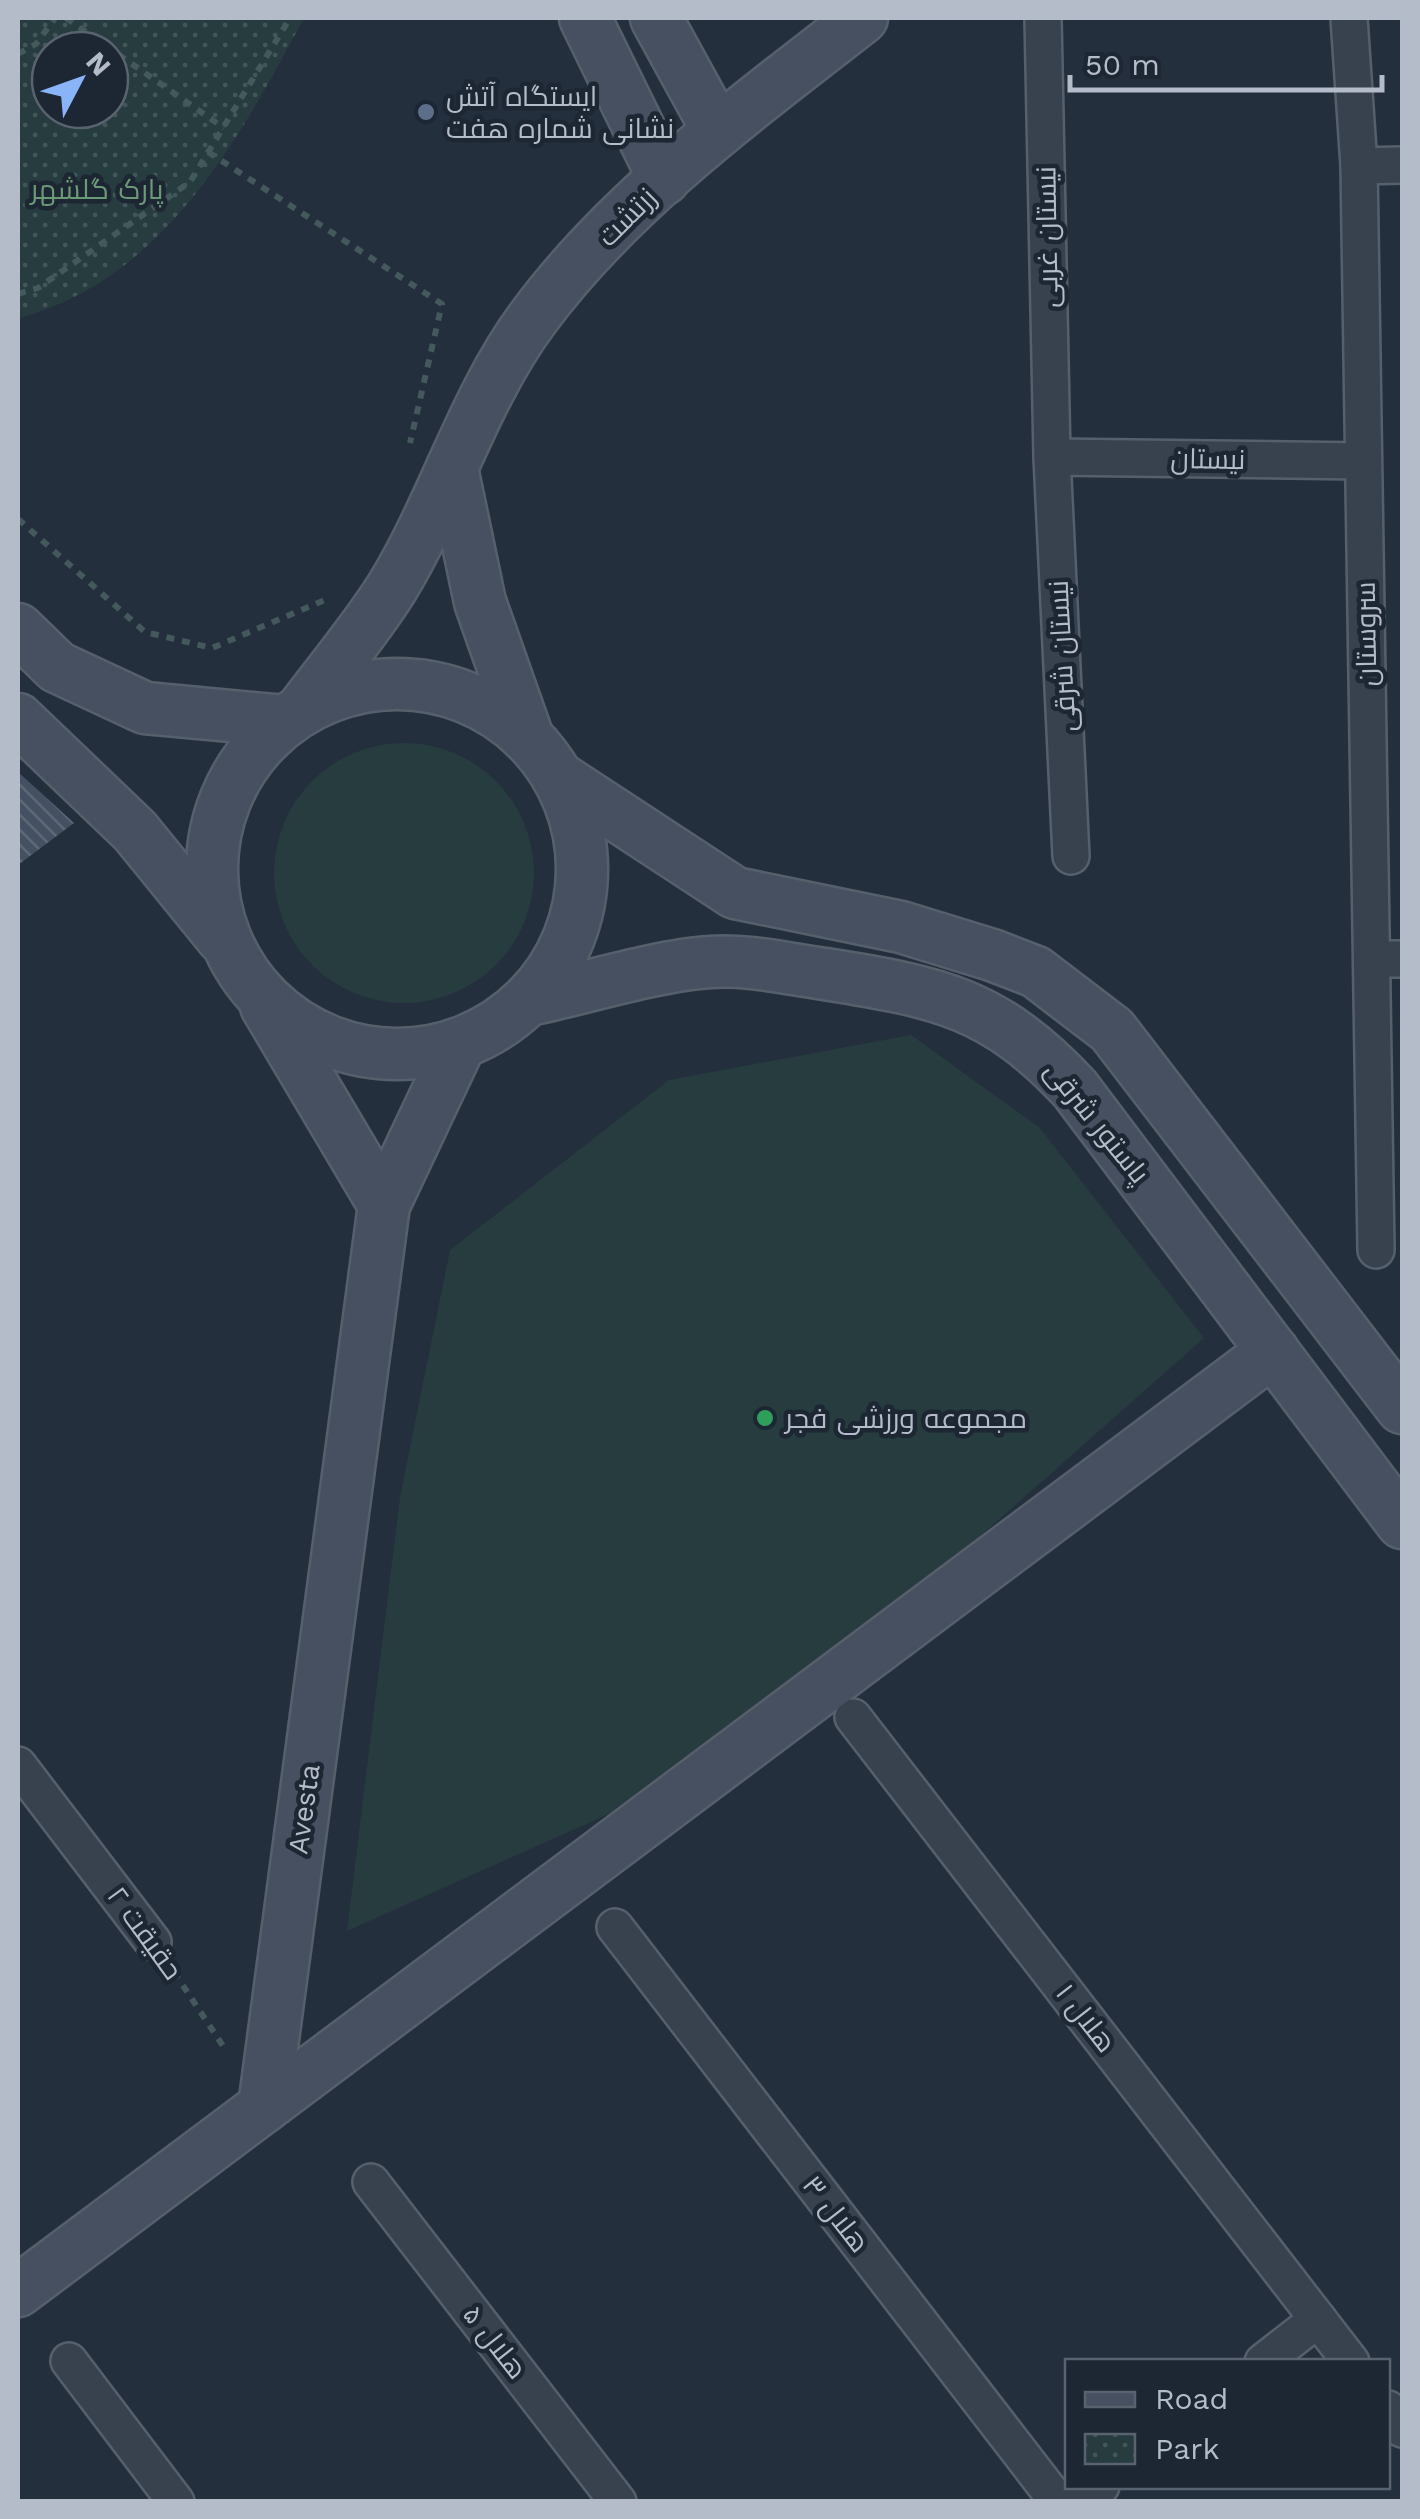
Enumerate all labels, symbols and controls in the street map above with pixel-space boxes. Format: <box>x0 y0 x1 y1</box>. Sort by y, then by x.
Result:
north arrow <box>30 30 130 130</box>
scale bar <box>1070 30 1382 92</box>
text: N <box>79 45 118 83</box>
text: 50 m <box>1085 47 1160 82</box>
place label: ایستگاه آتش نشانی شماره هفت <box>446 80 674 145</box>
marker: ایستگاه آتش نشانی شماره هفت <box>415 101 437 123</box>
street label: نیستان غربی <box>1029 166 1065 308</box>
park label: پارک گلشهر <box>28 173 164 208</box>
street label: زرتشت <box>591 181 663 253</box>
street label: نیستان <box>1170 442 1246 476</box>
street label: نیستان شرقی <box>1042 579 1082 733</box>
street label: سروستان <box>1349 581 1383 687</box>
street label: پاستور شرقی <box>1036 1054 1157 1191</box>
place label: مجموعه ورزشی فجر <box>783 1402 1027 1435</box>
marker: مجموعه ورزشی فجر <box>754 1407 776 1429</box>
street label: Avesta <box>281 1762 327 1856</box>
street label: حقیقت ۲ <box>100 1880 190 1986</box>
street label: هلال ۱ <box>1049 1977 1123 2059</box>
street label: هلال ۳ <box>796 2169 876 2259</box>
street label: هلال ۵ <box>456 2299 534 2385</box>
legend <box>1065 2359 1390 2489</box>
text: Road <box>1155 2381 1228 2416</box>
text: Park <box>1155 2431 1220 2466</box>

